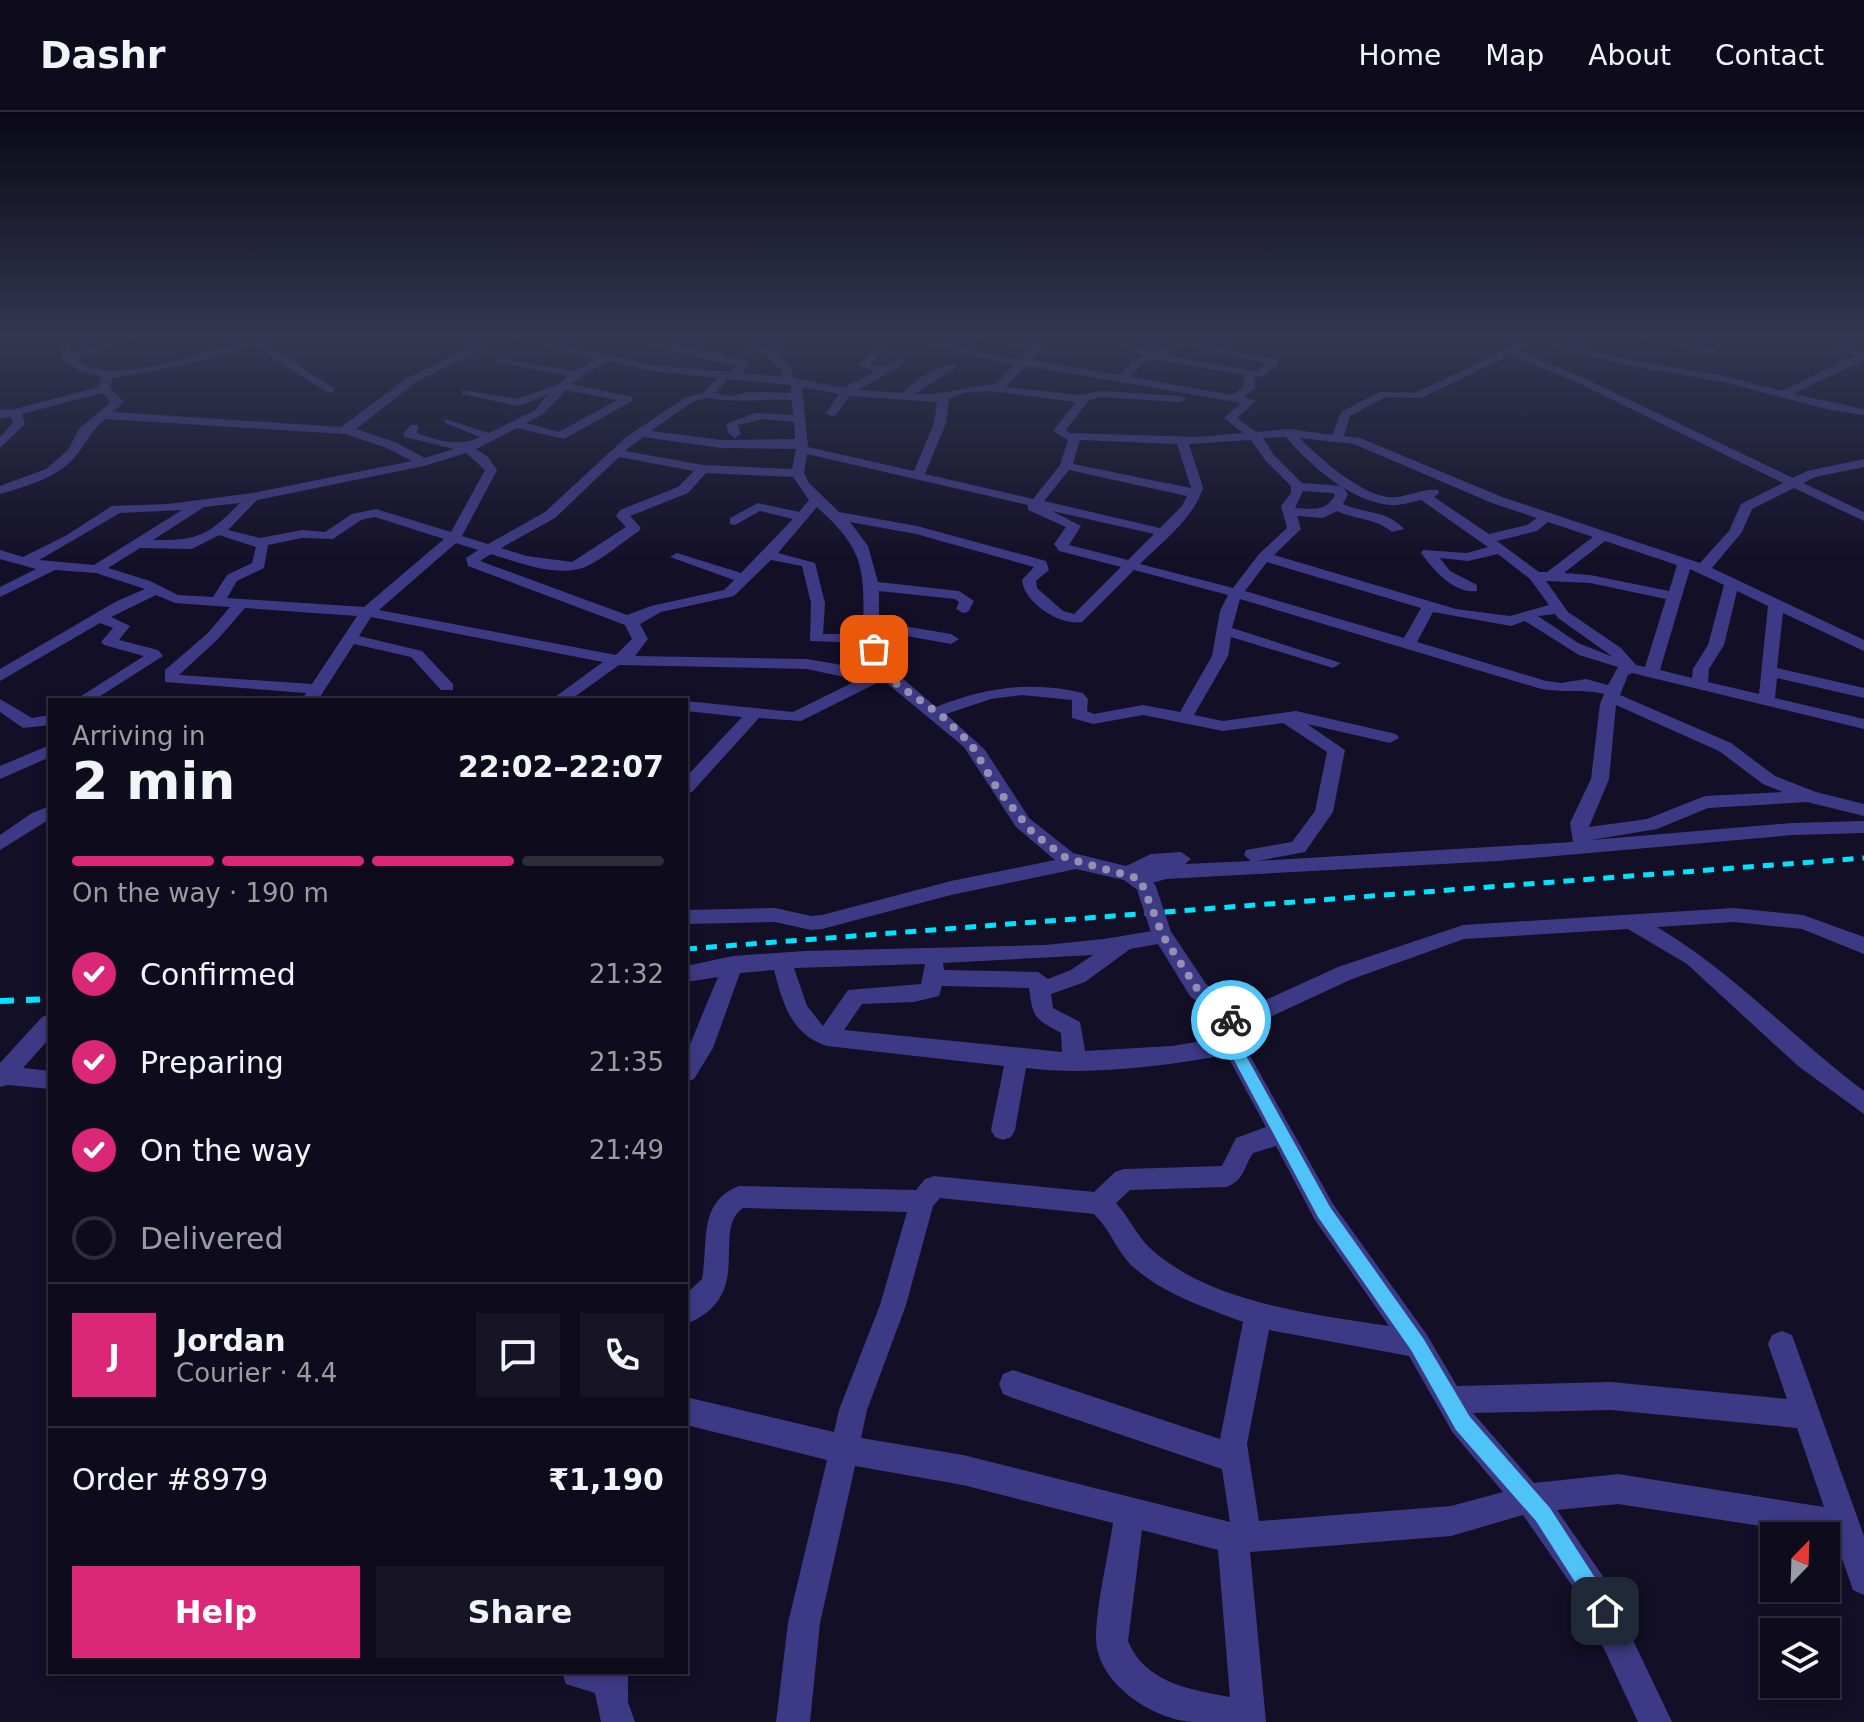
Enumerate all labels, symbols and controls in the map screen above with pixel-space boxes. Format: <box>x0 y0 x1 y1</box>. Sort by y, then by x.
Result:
text: Dashr <box>40 33 166 77</box>
text: Home <box>1358 39 1441 72</box>
text: Map <box>1485 39 1544 72</box>
text: About <box>1588 39 1671 72</box>
text: Contact <box>1715 39 1824 72</box>
pin <box>840 615 908 683</box>
icon: bag <box>852 627 896 671</box>
text: Arriving in <box>72 721 206 751</box>
text: 22:02–22:07 <box>458 749 664 784</box>
text: 2 min <box>72 751 235 811</box>
text: On the way · 190 m <box>72 878 329 908</box>
icon: check <box>72 952 116 996</box>
text: Confirmed <box>140 957 296 992</box>
text: 21:32 <box>589 959 664 989</box>
courier <box>1191 980 1271 1060</box>
icon: bike <box>1209 998 1253 1042</box>
icon: check <box>72 1040 116 1084</box>
text: Preparing <box>140 1045 284 1080</box>
text: 21:35 <box>589 1047 664 1077</box>
icon: check <box>72 1128 116 1172</box>
text: On the way <box>140 1133 312 1168</box>
text: 21:49 <box>589 1135 664 1165</box>
text: Delivered <box>140 1221 284 1256</box>
button: chat <box>476 1313 560 1397</box>
button: phone <box>580 1313 664 1397</box>
text: Jordan <box>176 1323 286 1358</box>
text: J <box>108 1338 120 1373</box>
text: Courier · 4.4 <box>176 1358 337 1388</box>
text: Order #8979 <box>72 1462 268 1497</box>
text: ₹1,190 <box>548 1462 664 1497</box>
north arrow <box>1760 1522 1840 1602</box>
map controls <box>1760 1522 1840 1698</box>
button: Help <box>72 1566 360 1658</box>
button: Share <box>376 1566 664 1658</box>
pin <box>1571 1577 1639 1645</box>
icon: home <box>1583 1589 1627 1633</box>
button: layers <box>1760 1618 1840 1698</box>

